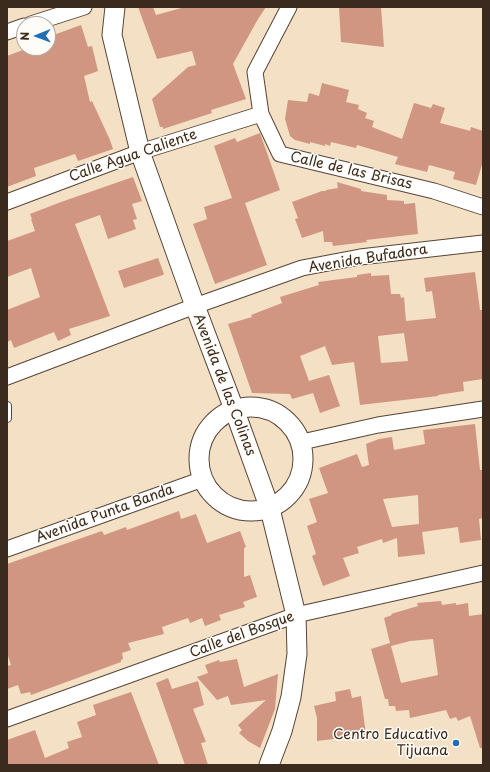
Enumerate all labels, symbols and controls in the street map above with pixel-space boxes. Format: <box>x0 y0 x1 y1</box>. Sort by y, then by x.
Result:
north arrow <box>16 16 56 56</box>
text: N <box>16 32 33 41</box>
street label: Calle Agua Caliente <box>67 126 199 186</box>
street label: Calle de las Brisas <box>289 149 413 193</box>
street label: Avenida Bufadora <box>307 241 429 277</box>
street label: Avenida de las Colinas <box>189 312 259 458</box>
street label: Avenida Punta Banda <box>34 481 176 547</box>
street label: Calle del Bosque <box>187 608 297 662</box>
place label: Centro Educativo Tijuana <box>333 727 448 760</box>
marker: Centro Educativo Tijuana <box>451 738 461 748</box>

